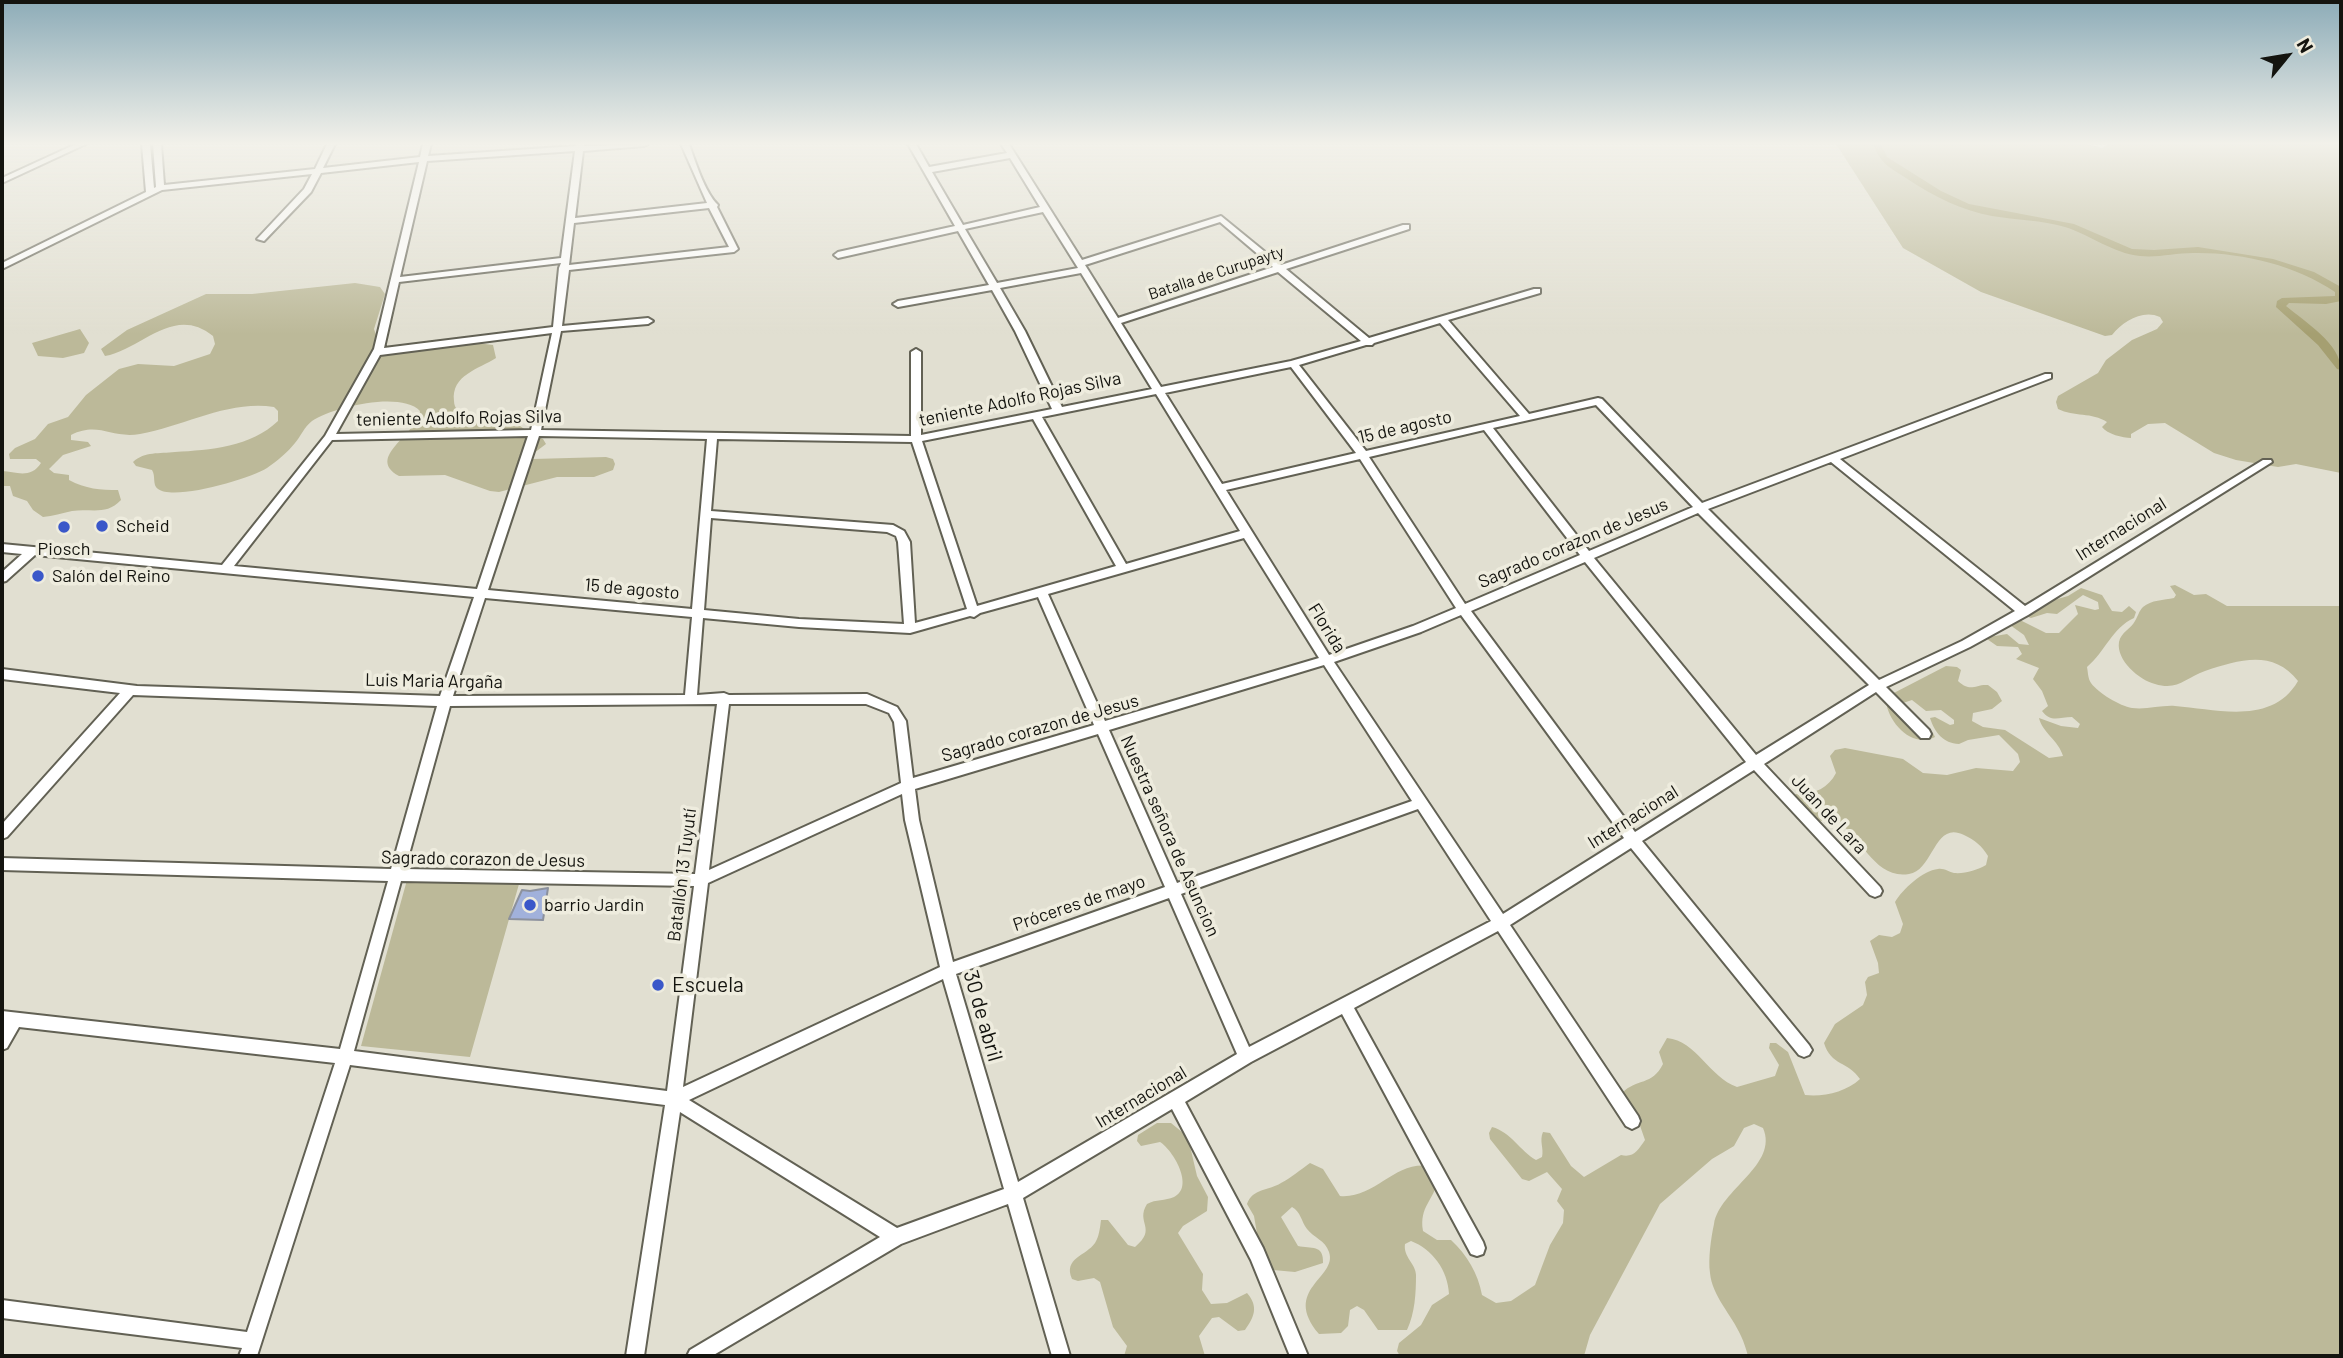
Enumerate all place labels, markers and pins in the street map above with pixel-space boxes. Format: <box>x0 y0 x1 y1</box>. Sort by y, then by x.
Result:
place label: Scheid <box>116 515 169 537</box>
marker: Scheid <box>94 518 110 534</box>
marker: Piosch <box>56 519 72 535</box>
place label: Piosch <box>38 538 90 560</box>
place label: Salón del Reino <box>52 565 170 587</box>
marker: Salón del Reino <box>30 568 46 584</box>
place label: barrio Jardin <box>544 894 644 916</box>
marker: barrio Jardin <box>522 897 538 913</box>
place label: Escuela <box>672 972 744 998</box>
marker: Escuela <box>650 977 666 993</box>

